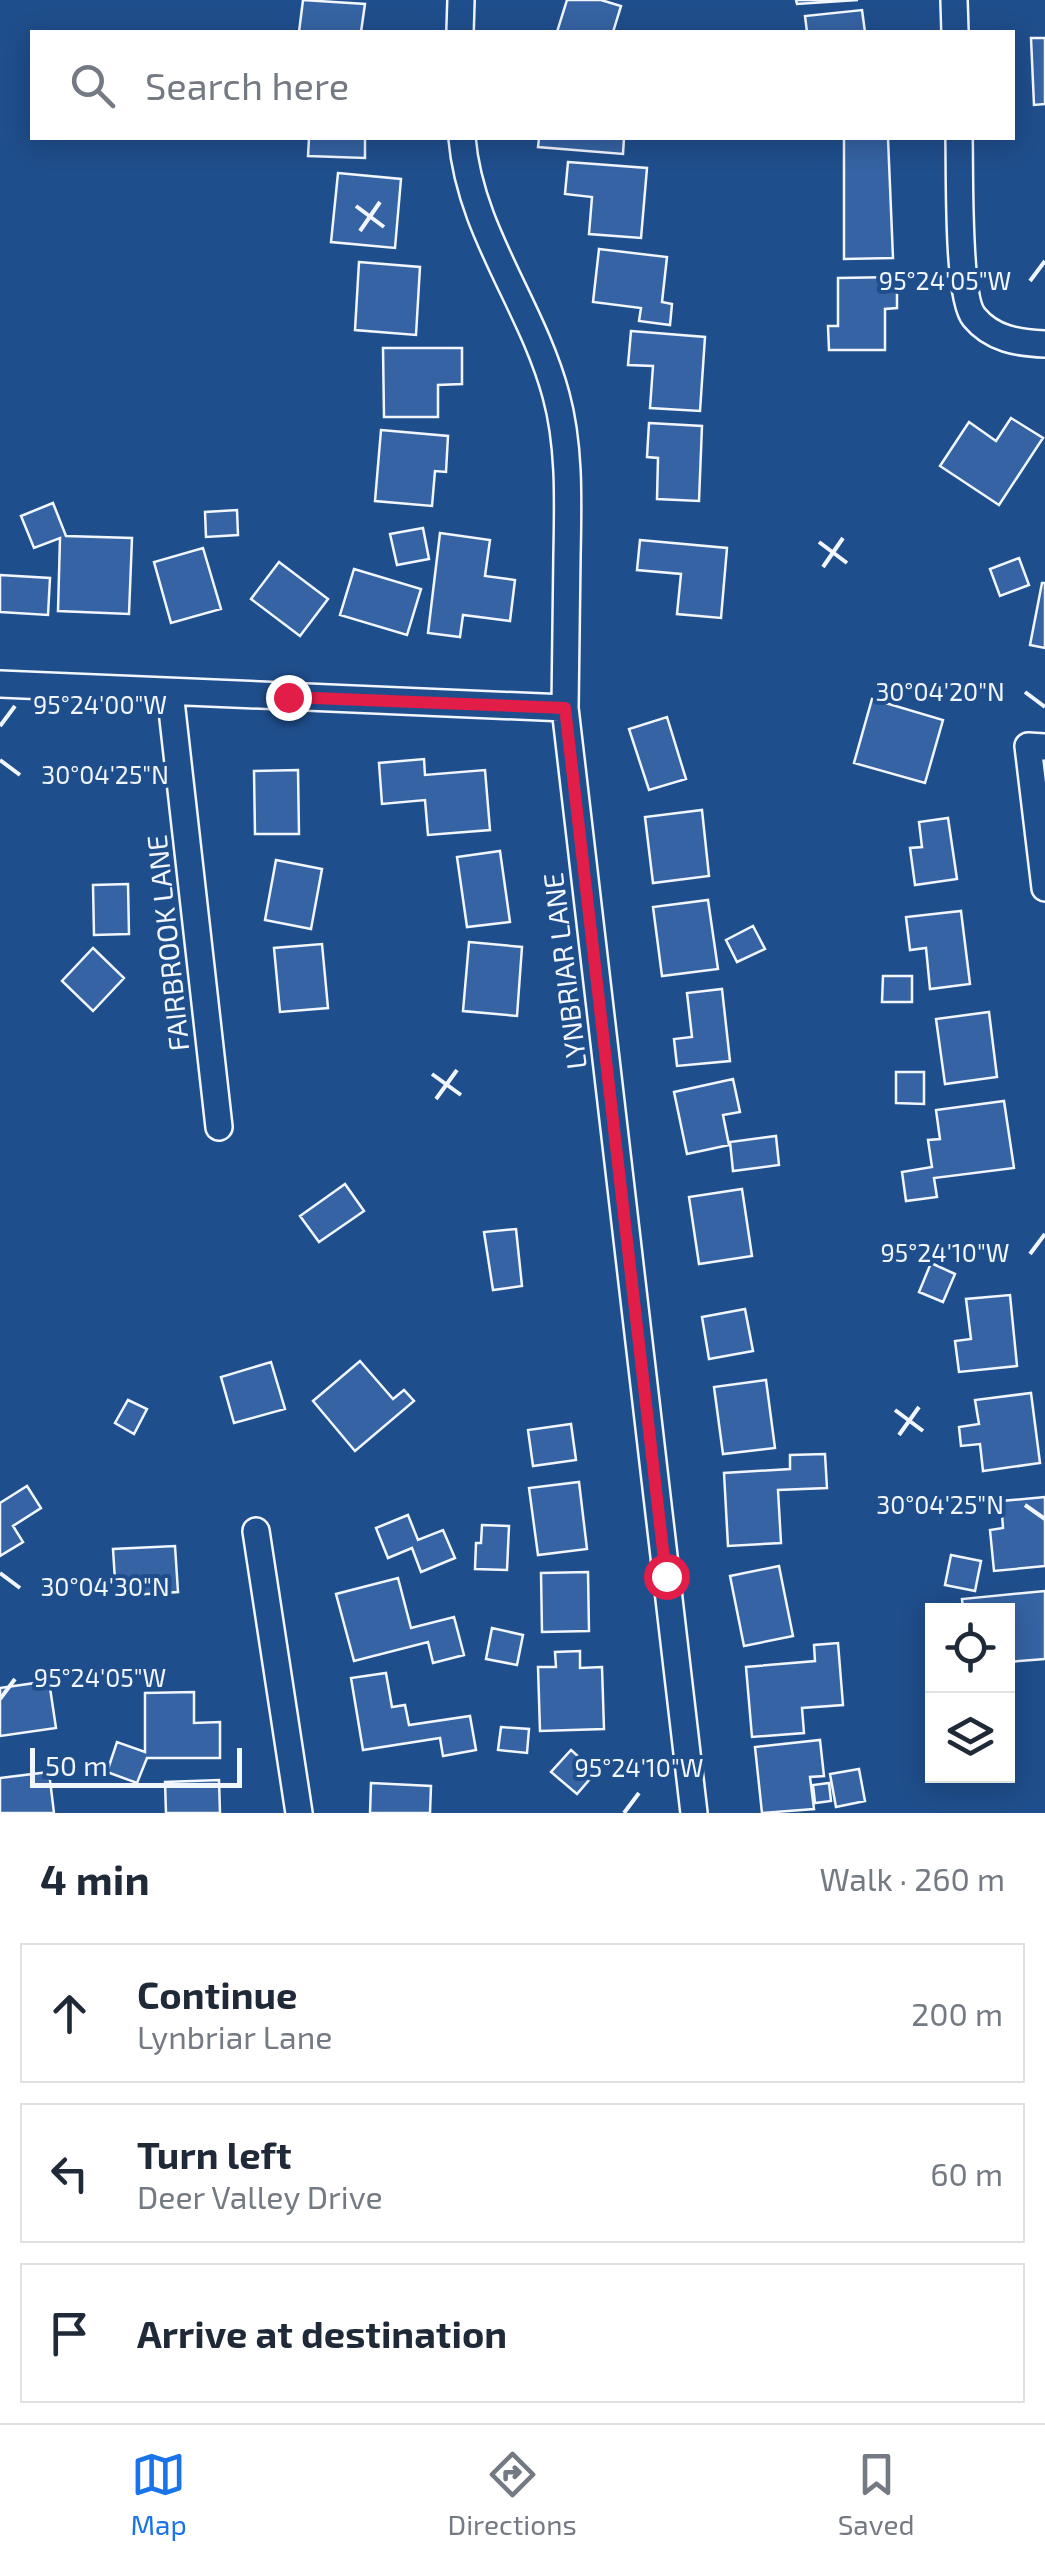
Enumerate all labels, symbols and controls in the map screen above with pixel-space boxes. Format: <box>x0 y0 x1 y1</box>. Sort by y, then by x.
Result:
search box <box>30 30 1015 140</box>
icon: search <box>65 58 120 113</box>
text: Search here <box>145 62 349 108</box>
text: 95°24'05"W <box>879 265 1011 295</box>
route end <box>266 675 312 721</box>
text: 30°04'20"N <box>875 676 1005 706</box>
text: 95°24'00"W <box>33 689 167 719</box>
text: 30°04'25"N <box>41 759 169 789</box>
street label: FAIRBROOK LANE <box>139 833 195 1053</box>
street label: LYNBRIAR LANE <box>535 871 593 1071</box>
text: 95°24'10"W <box>881 1237 1009 1267</box>
text: 30°04'25"N <box>876 1489 1004 1519</box>
route start <box>644 1554 690 1600</box>
text: 30°04'30"N <box>40 1571 170 1601</box>
map controls <box>925 1603 1015 1783</box>
button: locate <box>925 1603 1015 1693</box>
text: 95°24'05"W <box>34 1662 166 1692</box>
button: layers <box>925 1693 1015 1783</box>
scale bar <box>30 1743 242 1788</box>
text: 50 m <box>45 1748 108 1782</box>
text: 95°24'10"W <box>575 1752 703 1782</box>
text: 4 min <box>40 1853 150 1903</box>
text: Walk · 260 m <box>819 1859 1005 1897</box>
text: Continue <box>137 1971 297 2017</box>
icon: ahead <box>42 1986 97 2041</box>
text: 200 m <box>911 1994 1003 2032</box>
text: Lynbriar Lane <box>137 2017 332 2055</box>
text: Turn left <box>137 2131 292 2177</box>
icon: left <box>42 2146 97 2201</box>
text: 60 m <box>930 2154 1003 2192</box>
text: Deer Valley Drive <box>137 2177 383 2215</box>
icon: arrive <box>42 2306 97 2361</box>
text: Arrive at destination <box>137 2310 507 2356</box>
tab: Map <box>130 2447 187 2541</box>
tab: Directions <box>448 2447 577 2541</box>
tab: Saved <box>838 2447 915 2541</box>

